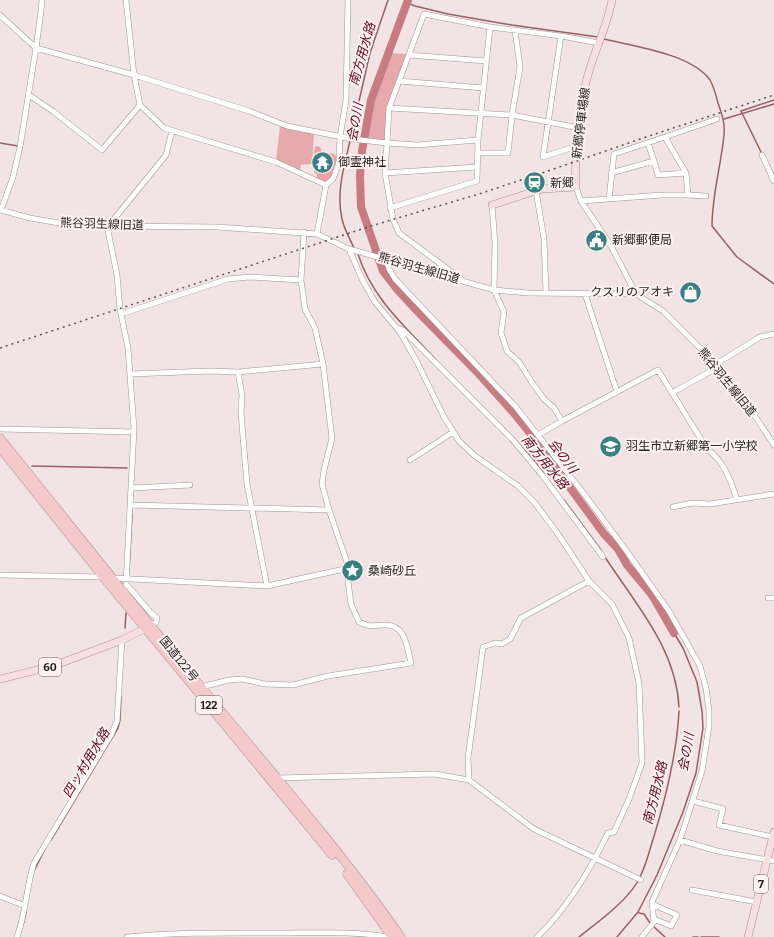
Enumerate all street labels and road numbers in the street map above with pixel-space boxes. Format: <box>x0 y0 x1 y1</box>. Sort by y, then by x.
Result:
street label: 新郷停車場線 <box>570 86 592 160</box>
street label: 熊谷羽生線旧道 <box>60 216 144 232</box>
street label: 熊谷羽生線旧道 <box>377 250 461 286</box>
street label: 熊谷羽生線旧道 <box>695 345 759 419</box>
street label: 国道122号 <box>157 634 201 684</box>
road number: 60 <box>39 658 61 676</box>
road number: 122 <box>196 696 222 714</box>
road number: 7 <box>754 875 768 893</box>

